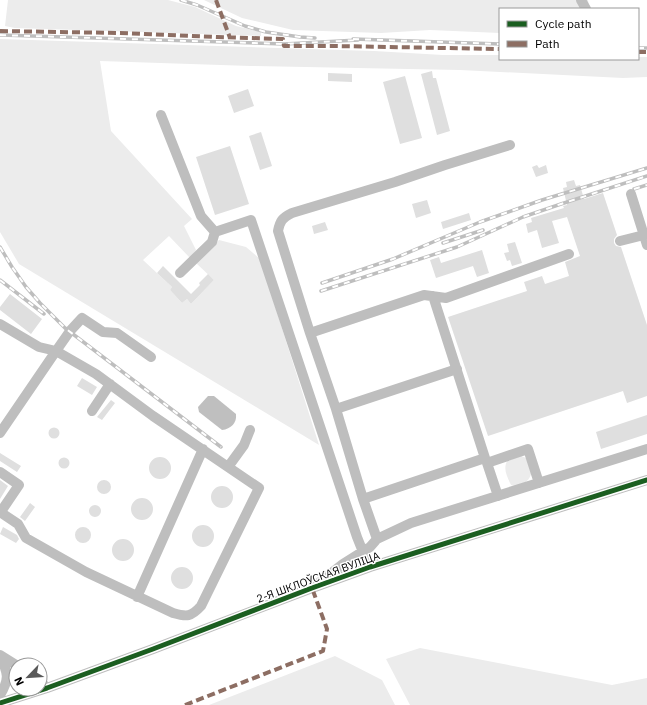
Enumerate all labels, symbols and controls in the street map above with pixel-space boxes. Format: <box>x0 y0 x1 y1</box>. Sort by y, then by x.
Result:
legend <box>499 8 639 60</box>
text: Cycle path <box>535 16 592 31</box>
text: Path <box>535 36 560 51</box>
street label: 2-Я ШКЛОЎСКАЯ ВУЛІЦА <box>254 548 382 606</box>
north arrow <box>8 657 48 697</box>
text: N <box>11 675 27 688</box>

